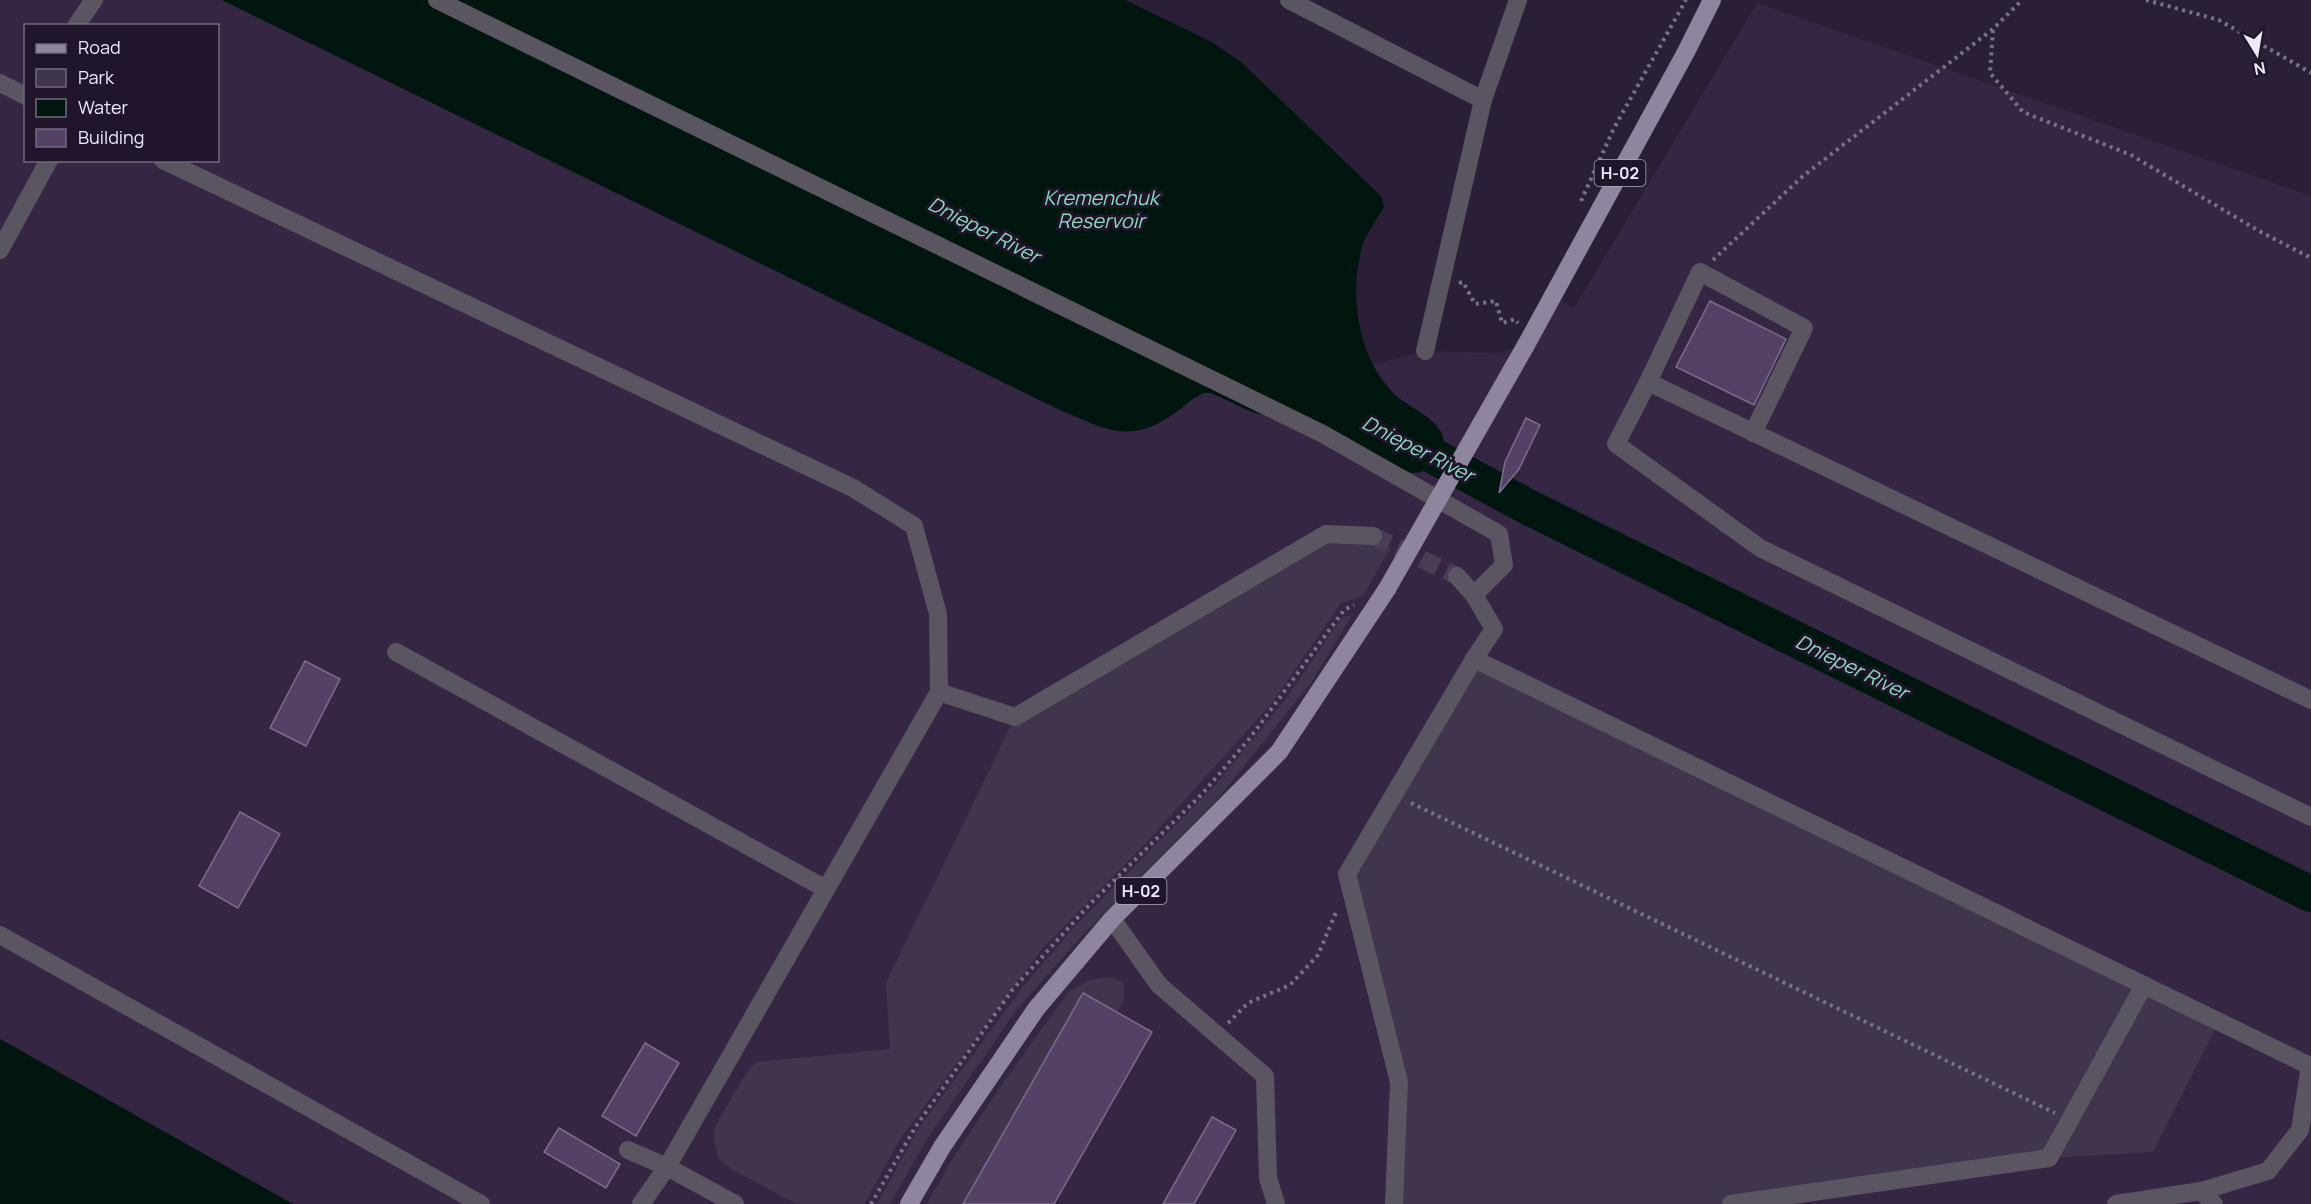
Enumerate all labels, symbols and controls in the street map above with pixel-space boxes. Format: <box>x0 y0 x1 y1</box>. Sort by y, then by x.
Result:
legend <box>24 24 219 162</box>
north arrow <box>2227 24 2287 84</box>
text: Road <box>78 35 121 59</box>
text: N <box>2252 57 2268 81</box>
text: Park <box>78 65 115 89</box>
text: Water <box>78 95 128 119</box>
text: Building <box>78 125 144 149</box>
road number: Н-02 <box>1594 160 1646 186</box>
water label: Kremenchuk Reservoir <box>1043 184 1162 234</box>
water label: Dnieper River <box>924 190 1047 271</box>
water label: Dnieper River <box>1358 409 1481 490</box>
water label: Dnieper River <box>1791 628 1915 707</box>
road number: Н-02 <box>1116 878 1166 904</box>

